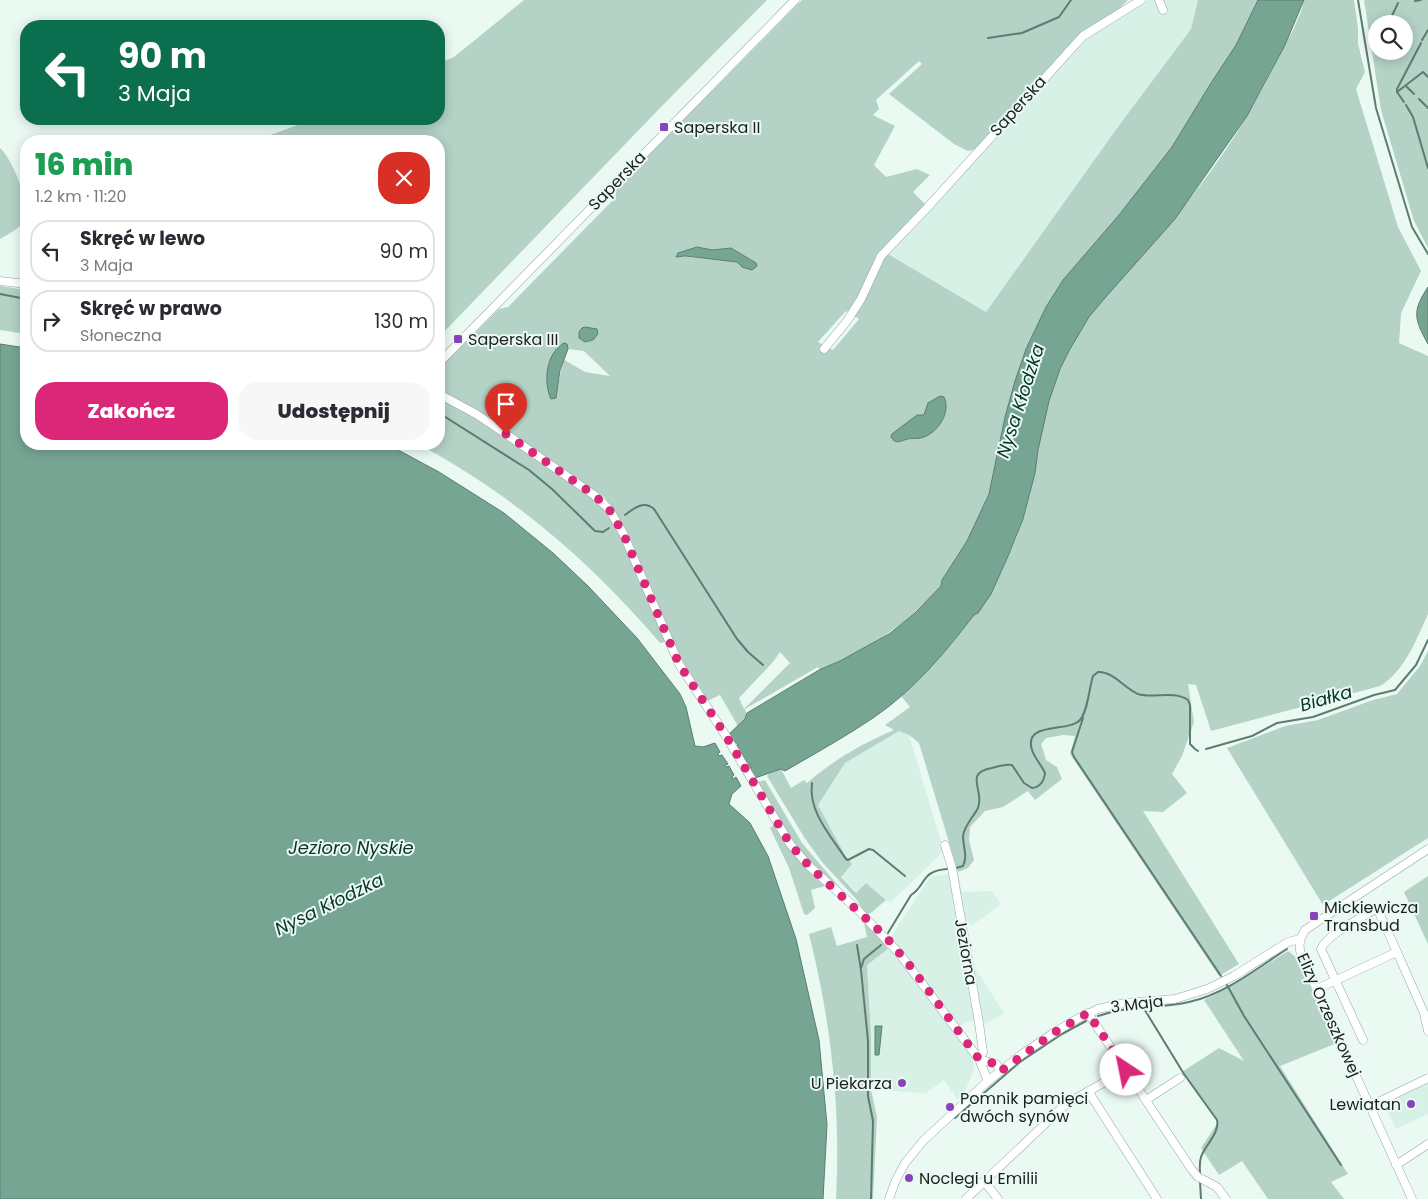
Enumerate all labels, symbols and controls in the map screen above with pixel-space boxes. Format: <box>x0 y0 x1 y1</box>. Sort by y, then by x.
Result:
map controls <box>1368 15 1413 60</box>
button: search <box>1368 15 1413 60</box>
text: 90 m <box>118 31 207 80</box>
icon: left <box>35 40 100 105</box>
street label: Saperska <box>985 71 1051 141</box>
text: 3 Maja <box>118 78 191 109</box>
place label: Saperska II <box>674 116 760 139</box>
marker: Saperska II <box>658 121 670 133</box>
text: 16 min <box>35 143 133 186</box>
street label: Saperska <box>583 146 651 216</box>
button: close <box>378 152 430 204</box>
text: 1.2 km · 11:20 <box>35 185 127 208</box>
text: Skręć w lewo <box>80 225 205 252</box>
icon: left <box>37 237 65 265</box>
text: 90 m <box>379 238 428 265</box>
text: 3 Maja <box>80 254 133 277</box>
text: Skręć w prawo <box>80 295 222 322</box>
icon: right <box>37 307 65 335</box>
text: 130 m <box>374 308 428 335</box>
text: Słoneczna <box>80 324 162 347</box>
place label: Saperska III <box>468 328 558 351</box>
marker: Saperska III <box>452 333 464 345</box>
water label: Nysa Kłodzka <box>990 341 1050 461</box>
button: Zakończ <box>35 382 228 440</box>
button: Udostępnij <box>238 382 430 440</box>
pin <box>485 383 527 434</box>
icon: arrive <box>492 390 520 418</box>
water label: Białka <box>1297 679 1355 717</box>
water label: Jezioro Nyskie <box>288 835 414 860</box>
water label: Nysa Kłodzka <box>270 867 388 941</box>
place label: Mickiewicza Transbud <box>1324 896 1418 937</box>
marker: Mickiewicza Transbud <box>1308 910 1320 922</box>
street label: Jeziorna <box>949 917 983 987</box>
street label: Elizy Orzeszkowej <box>1291 949 1367 1081</box>
street label: 3 Maja <box>1109 989 1165 1019</box>
position arrow <box>1099 1043 1151 1095</box>
place label: U Piekarza <box>811 1072 892 1095</box>
marker: U Piekarza <box>896 1077 908 1089</box>
place label: Pomnik pamięci dwóch synów <box>960 1087 1088 1128</box>
place label: Lewiatan <box>1329 1093 1401 1116</box>
marker: Lewiatan <box>1405 1098 1417 1110</box>
marker: Pomnik pamięci dwóch synów <box>944 1101 956 1113</box>
place label: Noclegi u Emilii <box>919 1167 1038 1190</box>
marker: Noclegi u Emilii <box>903 1172 915 1184</box>

